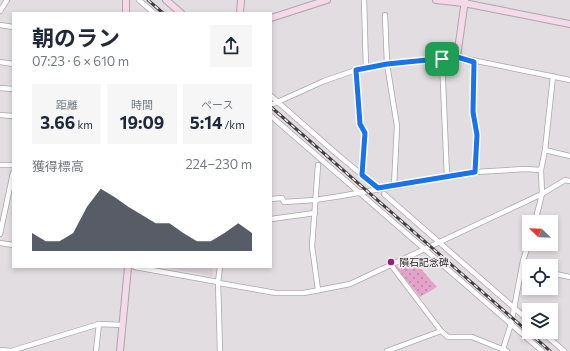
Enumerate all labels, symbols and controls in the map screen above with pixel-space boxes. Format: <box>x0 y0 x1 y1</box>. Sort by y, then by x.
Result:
text: 朝のラン <box>32 24 120 51</box>
button: share <box>210 25 252 67</box>
pin <box>425 42 459 76</box>
icon: arrive <box>431 48 453 70</box>
text: 07:23 · 6 × 610 m <box>32 53 129 69</box>
text: 距離 <box>56 98 78 111</box>
text: 時間 <box>131 98 153 111</box>
text: ペース <box>201 98 234 111</box>
text: 3.66 <box>40 112 75 133</box>
text: 19:09 <box>120 112 164 133</box>
text: 5:14 <box>190 112 222 133</box>
text: km <box>75 118 93 131</box>
text: /km <box>222 118 245 131</box>
text: 224–230 m <box>185 156 252 172</box>
text: 獲得標高 <box>32 158 84 174</box>
north arrow <box>522 215 558 251</box>
map controls <box>522 215 558 339</box>
place label: 隕石記念碑 <box>399 256 449 268</box>
marker: 隕石記念碑 <box>386 257 396 267</box>
button: locate <box>522 259 558 295</box>
button: layers <box>522 303 558 339</box>

